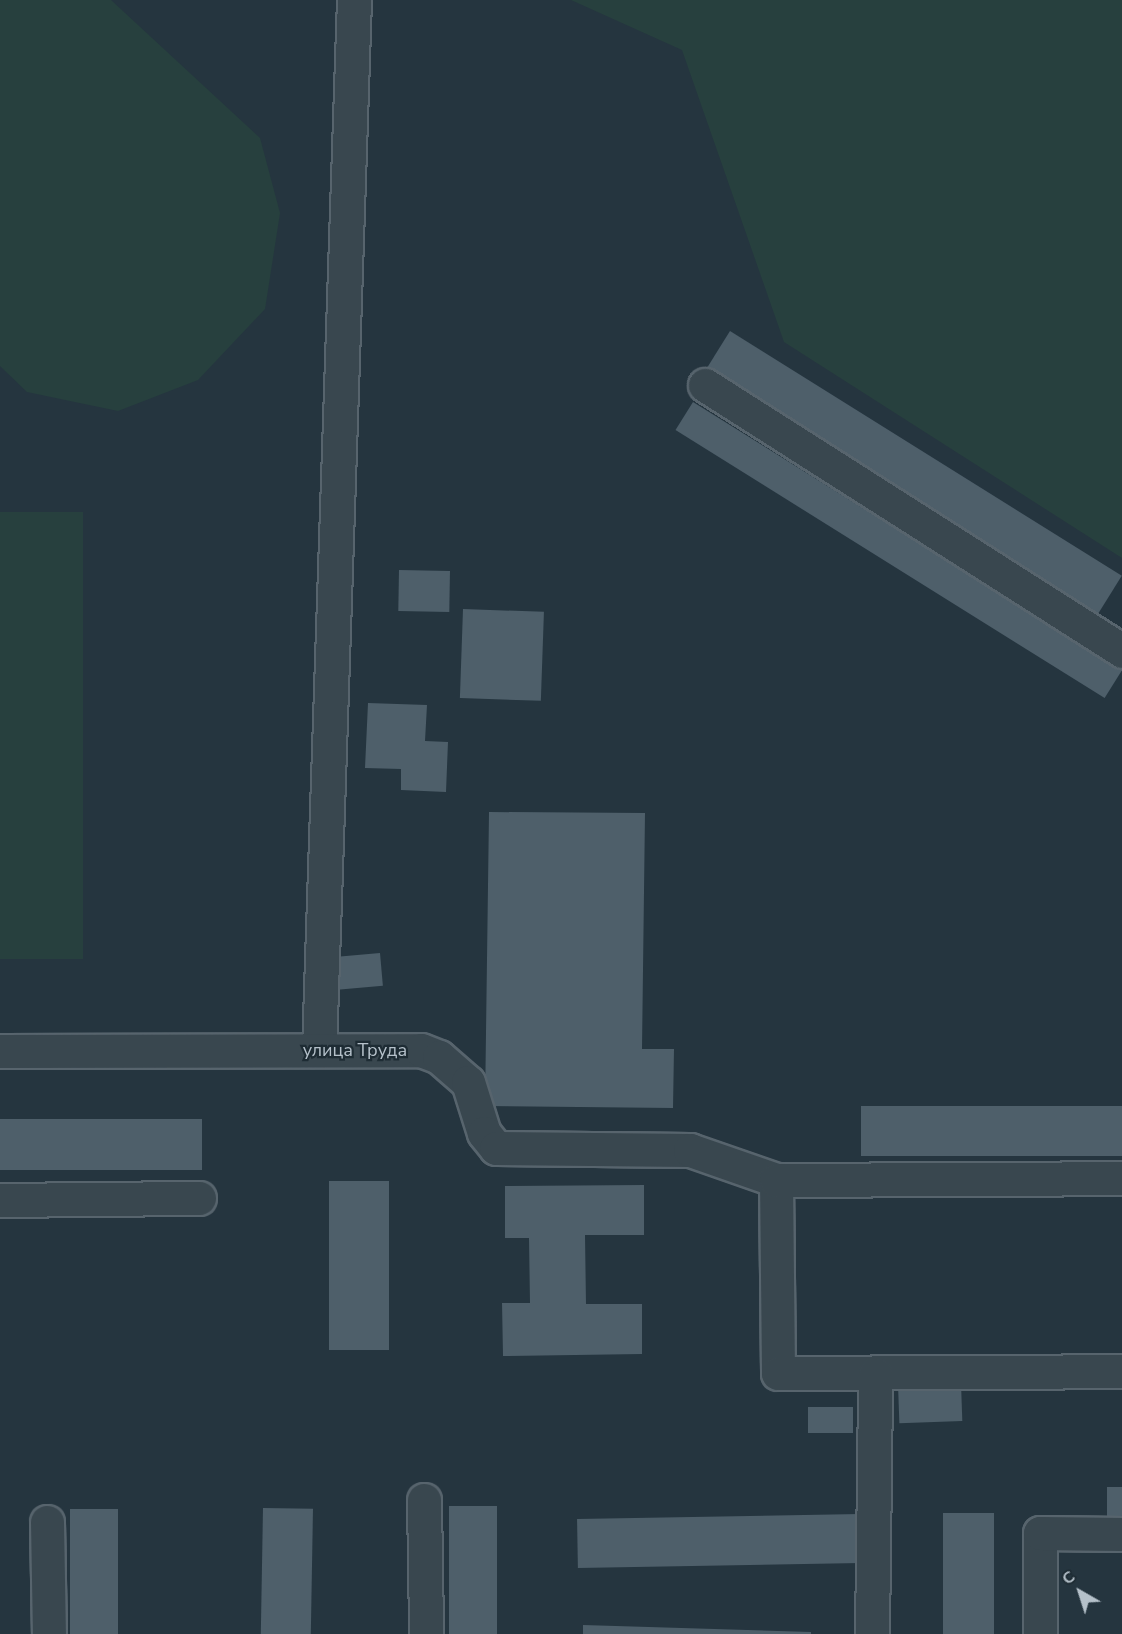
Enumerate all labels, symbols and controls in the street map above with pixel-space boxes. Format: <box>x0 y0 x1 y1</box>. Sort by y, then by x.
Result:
street label: улица Труда <box>303 1039 407 1061</box>
north arrow <box>1050 1562 1110 1622</box>
text: С <box>1058 1566 1080 1590</box>

